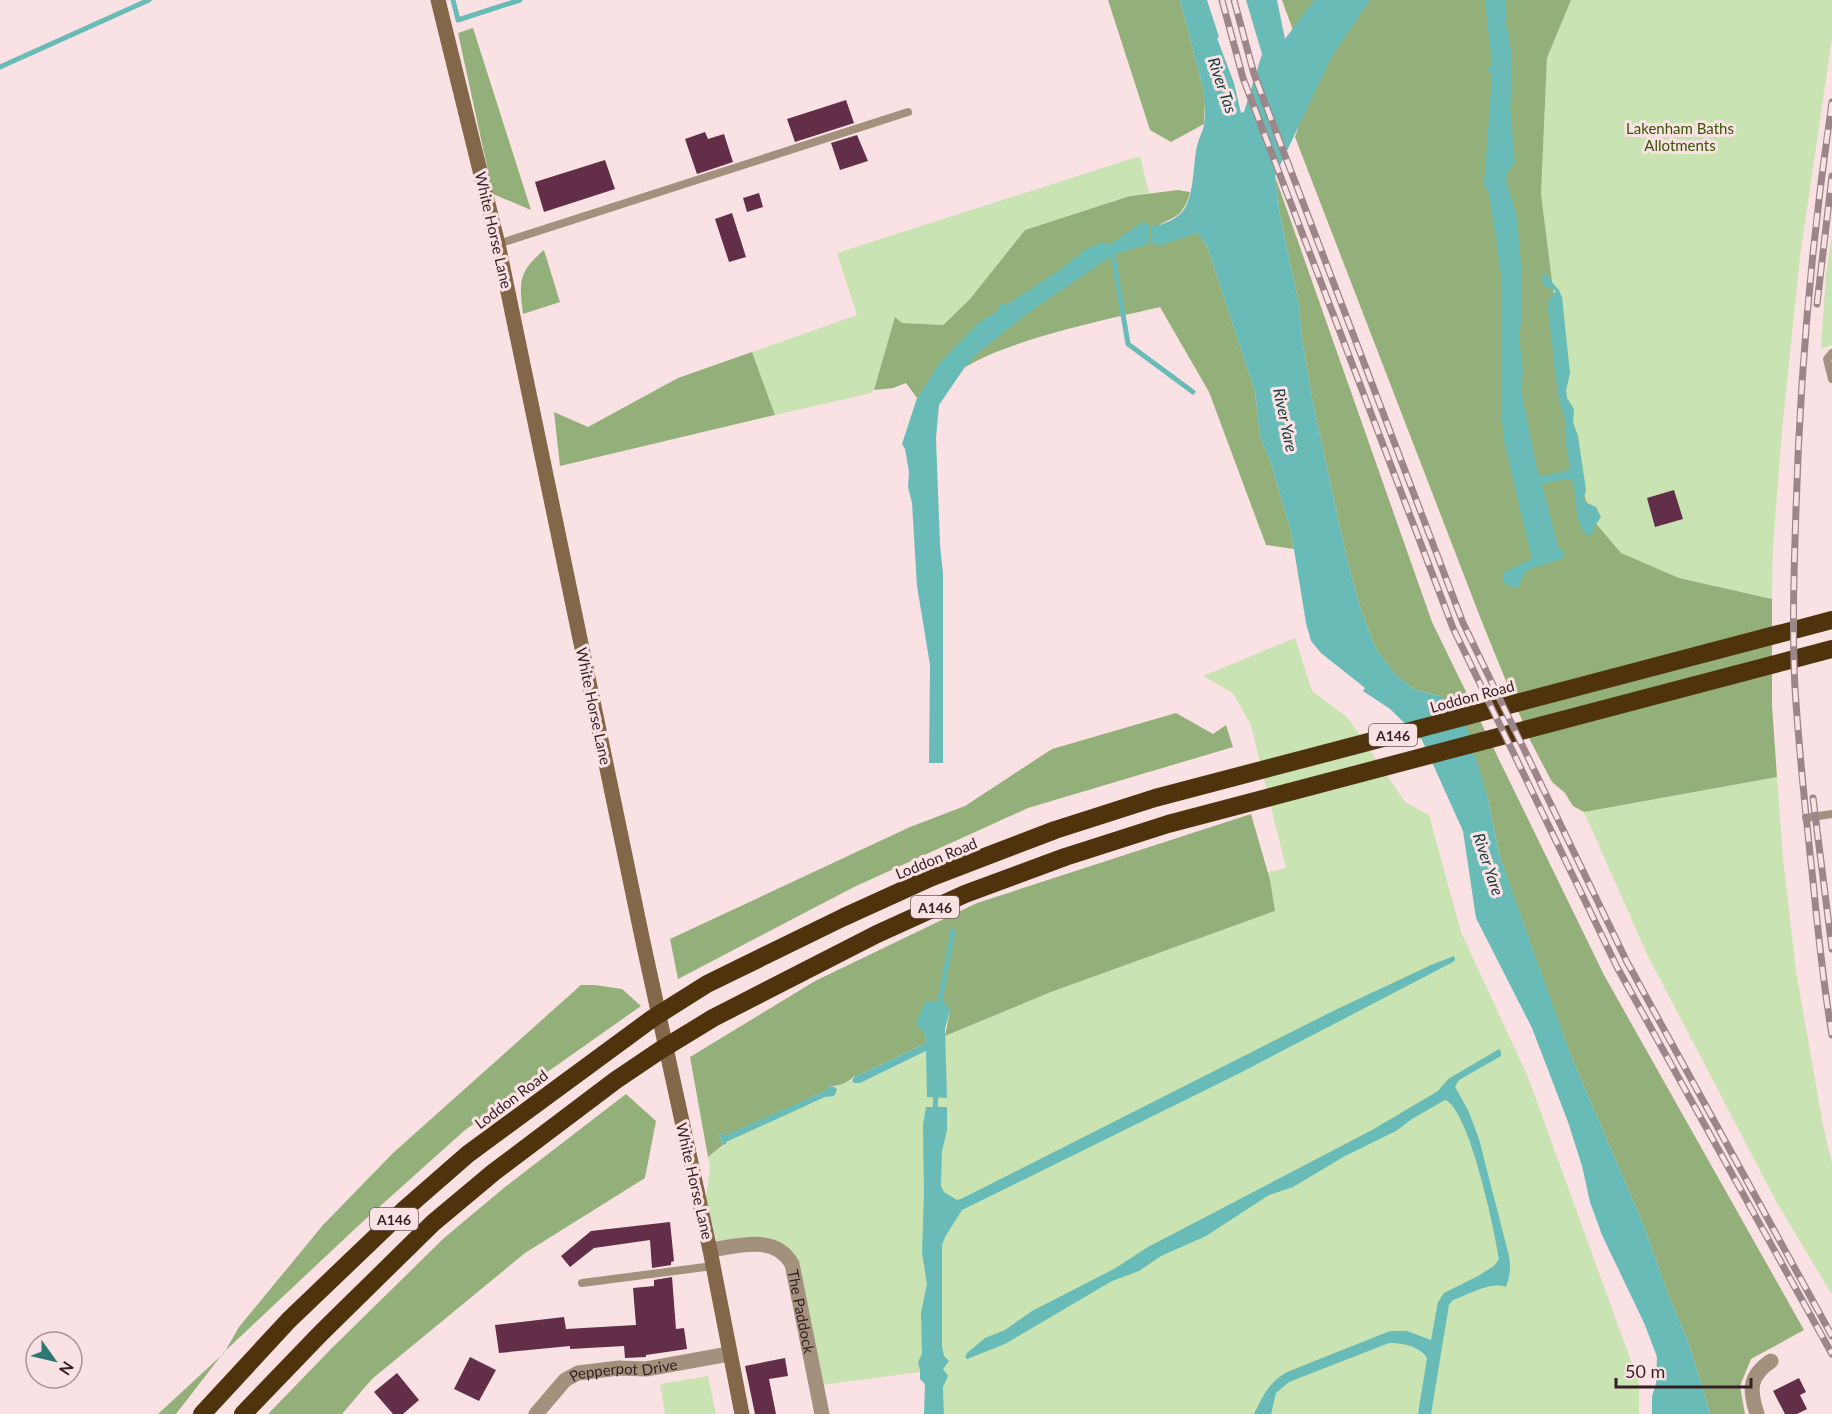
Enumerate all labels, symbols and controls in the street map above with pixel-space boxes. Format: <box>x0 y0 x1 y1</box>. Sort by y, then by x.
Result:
water label: River Tas <box>1205 54 1242 116</box>
park label: Lakenham Baths Allotments <box>1626 119 1734 154</box>
street label: White Horse Lane <box>472 170 516 290</box>
water label: River Yare <box>1270 386 1302 454</box>
street label: White Horse Lane <box>573 646 615 766</box>
street label: Loddon Road <box>1428 676 1516 716</box>
road number: A146 <box>1369 724 1417 746</box>
water label: River Yare <box>1470 830 1508 898</box>
street label: Loddon Road <box>893 833 979 883</box>
road number: A146 <box>911 896 959 918</box>
street label: Loddon Road <box>471 1066 551 1132</box>
street label: White Horse Lane <box>673 1121 717 1241</box>
road number: A146 <box>370 1208 418 1230</box>
street label: The Paddock <box>784 1268 819 1355</box>
north arrow <box>24 1330 84 1390</box>
scale bar <box>1616 1351 1751 1389</box>
street label: Pepperpot Drive <box>566 1355 679 1385</box>
text: N <box>56 1358 78 1379</box>
text: 50 m <box>1625 1360 1665 1382</box>

